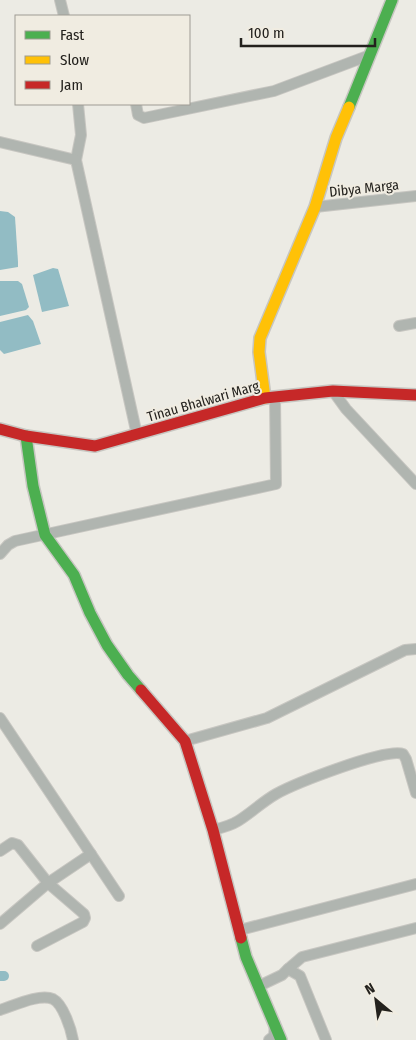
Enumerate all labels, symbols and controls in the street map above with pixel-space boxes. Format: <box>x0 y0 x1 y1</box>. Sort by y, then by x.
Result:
legend <box>15 15 190 105</box>
scale bar <box>241 15 375 47</box>
text: 100 m <box>248 24 285 42</box>
text: Fast <box>60 26 84 44</box>
text: Slow <box>60 51 89 69</box>
text: Jam <box>60 76 83 94</box>
street label: Dibya Marga <box>328 176 400 201</box>
street label: Tinau Bhalwari Marg <box>145 377 262 426</box>
north arrow <box>351 975 401 1025</box>
text: N <box>362 980 378 999</box>

